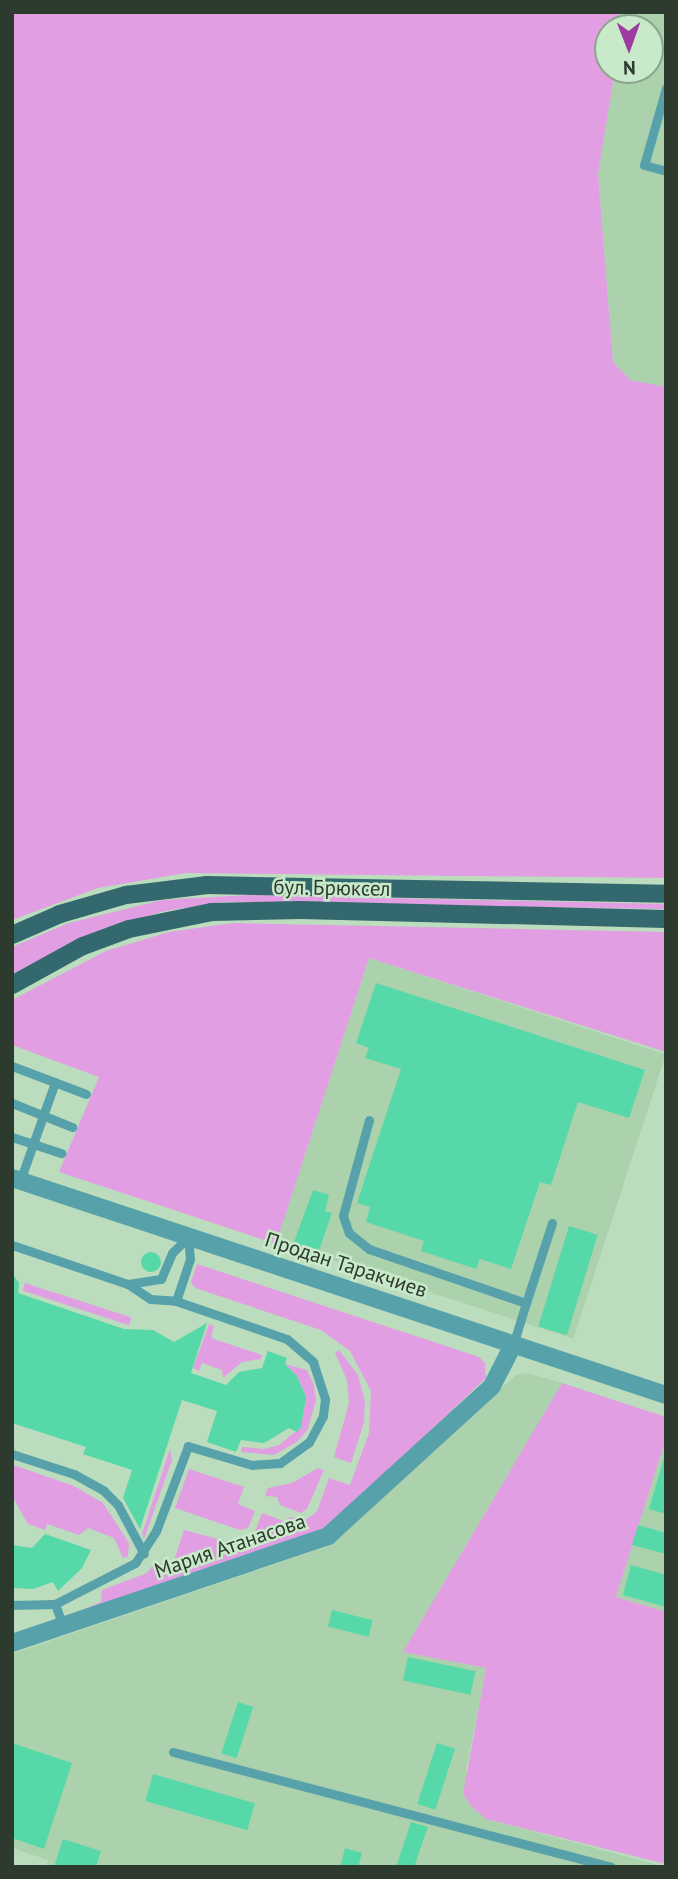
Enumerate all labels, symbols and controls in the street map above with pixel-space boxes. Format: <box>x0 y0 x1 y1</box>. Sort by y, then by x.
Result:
north arrow <box>594 14 664 84</box>
text: N <box>623 56 636 80</box>
street label: бул. Брюксел <box>272 874 392 902</box>
street label: Продан Таракчиев <box>261 1227 431 1303</box>
street label: Мария Атанасова <box>151 1508 309 1584</box>

